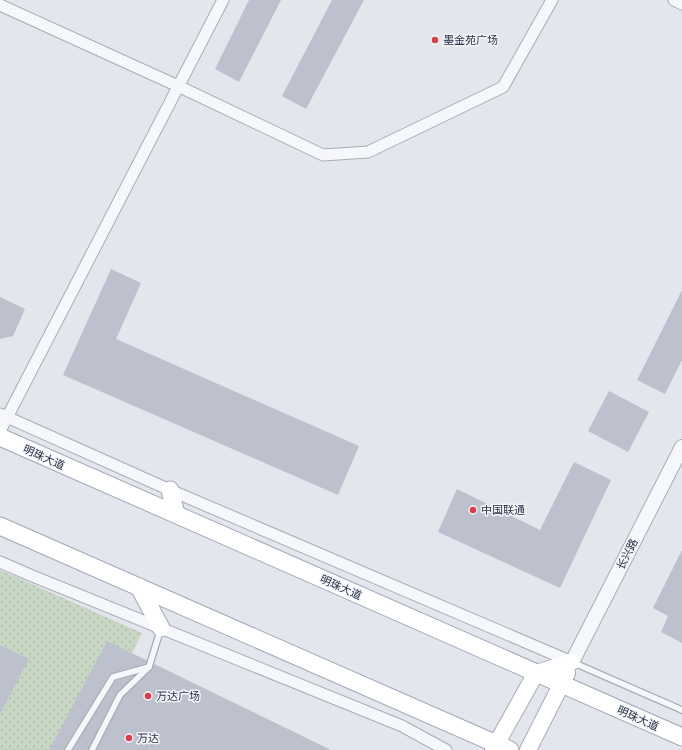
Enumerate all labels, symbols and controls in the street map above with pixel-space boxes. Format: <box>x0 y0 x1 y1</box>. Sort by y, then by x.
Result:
place label: 墨金苑广场 <box>443 32 498 47</box>
marker: 墨金苑广场 <box>430 35 440 45</box>
street label: 明珠大道 <box>21 441 67 472</box>
place label: 中国联通 <box>481 502 525 517</box>
marker: 中国联通 <box>468 505 478 515</box>
street label: 长兴路 <box>612 536 641 572</box>
street label: 明珠大道 <box>318 571 364 602</box>
place label: 万达广场 <box>156 688 200 703</box>
marker: 万达广场 <box>143 691 153 701</box>
street label: 明珠大道 <box>615 702 661 733</box>
place label: 万达 <box>137 730 159 745</box>
marker: 万达 <box>124 733 134 743</box>

